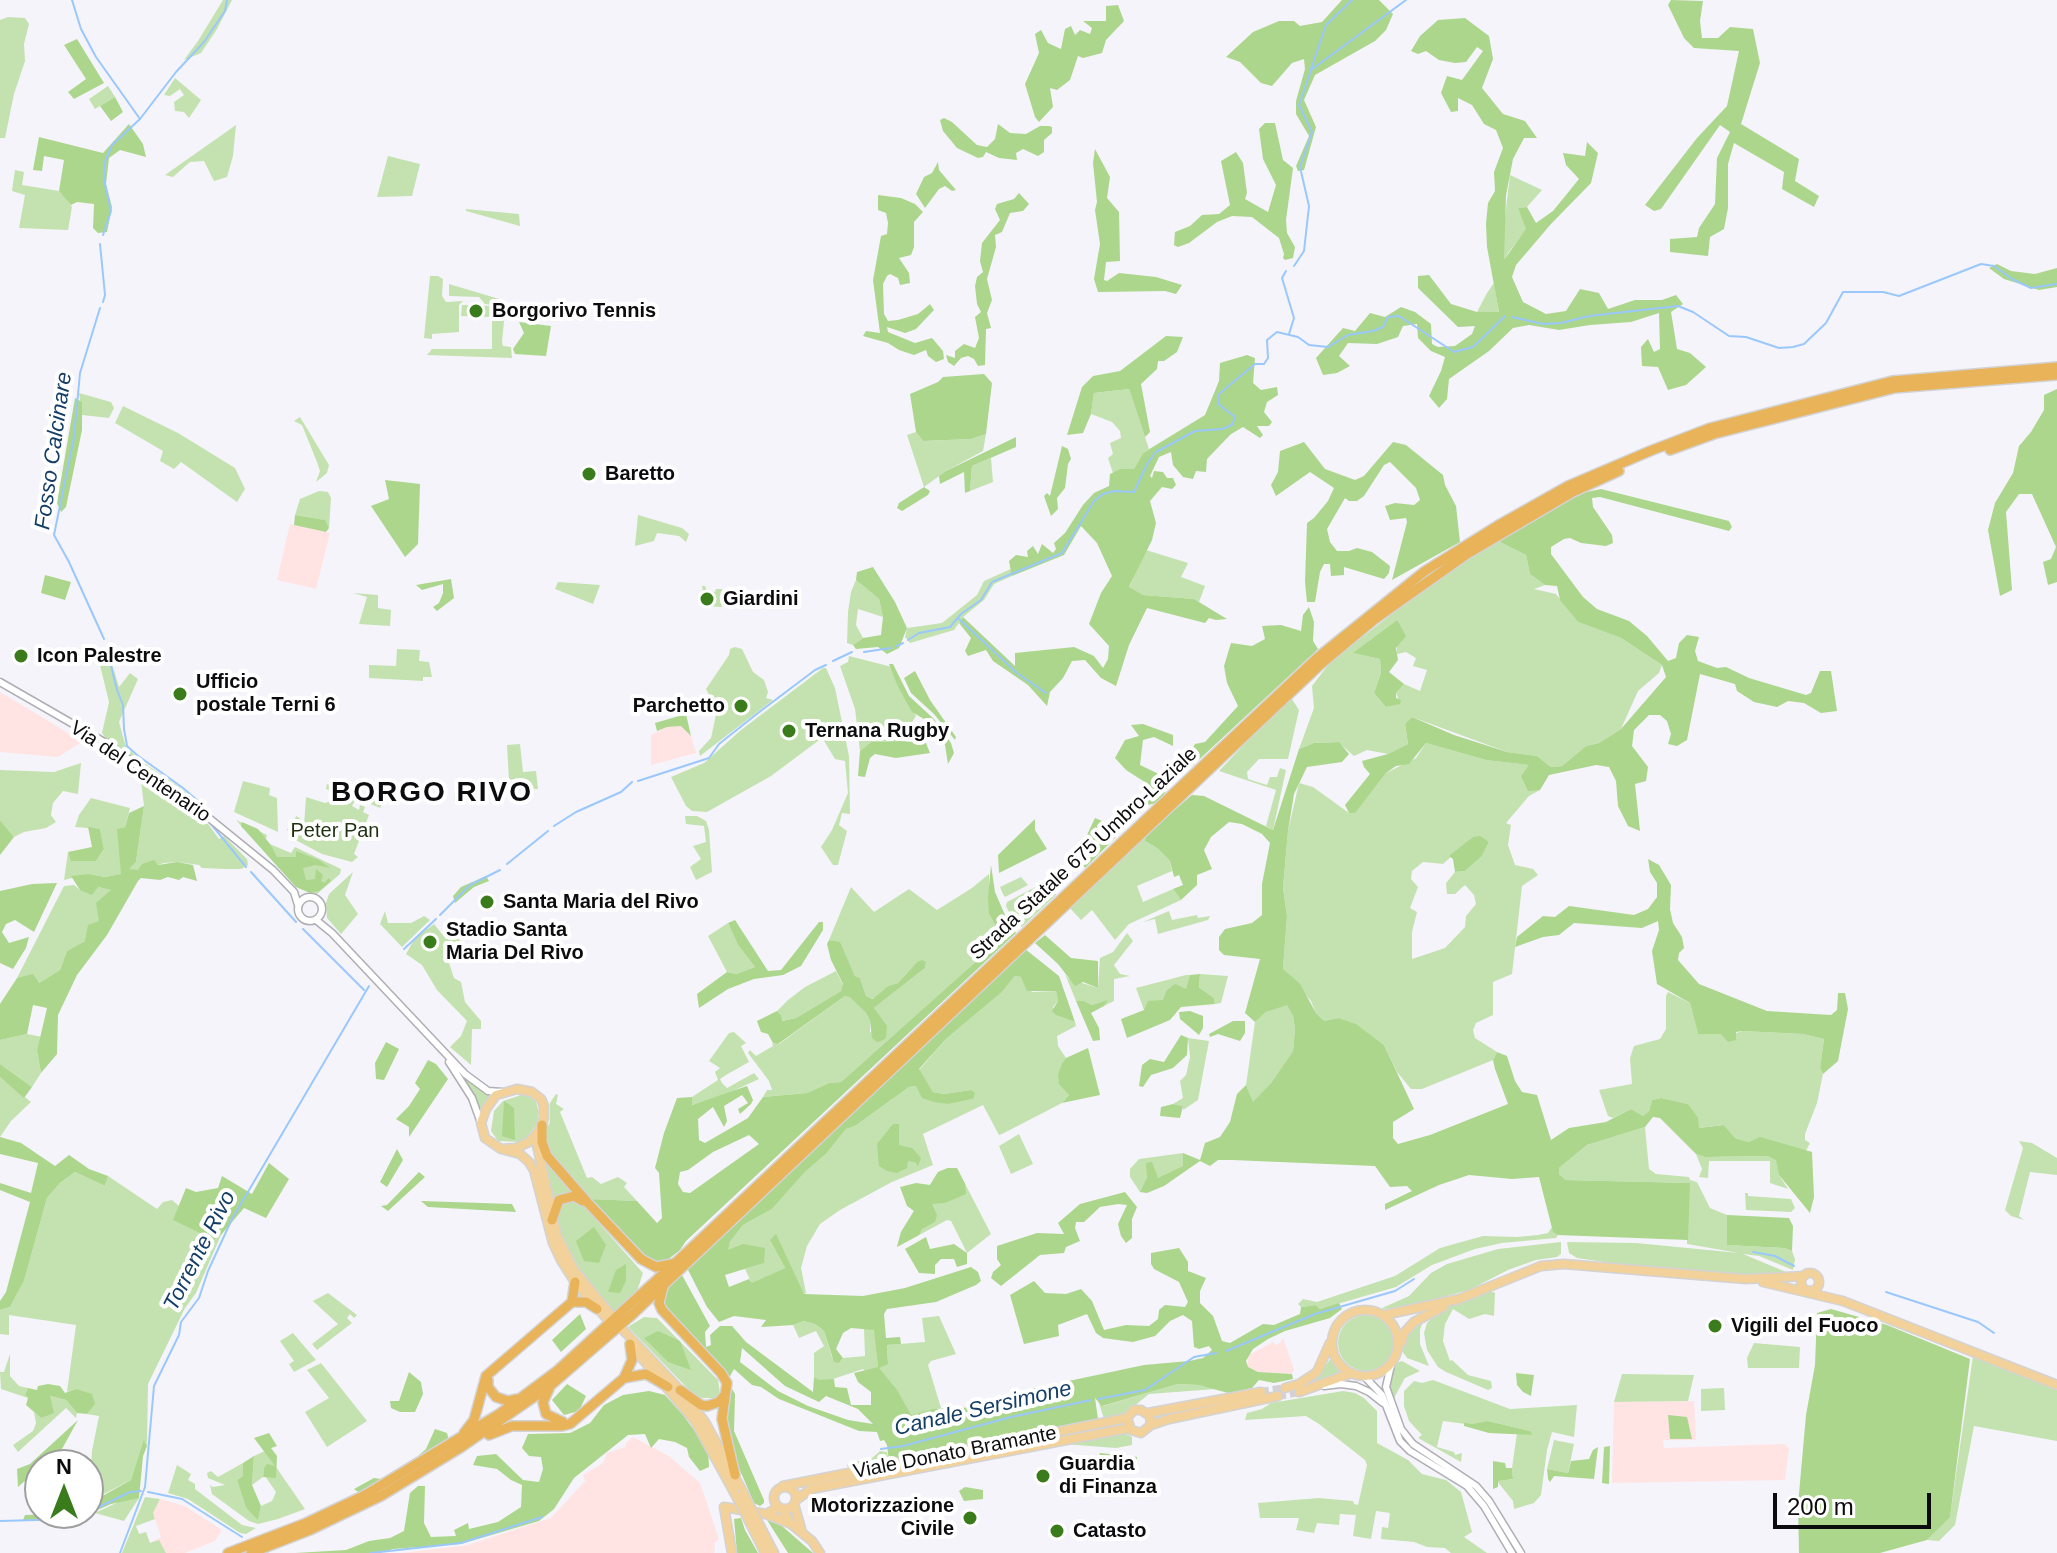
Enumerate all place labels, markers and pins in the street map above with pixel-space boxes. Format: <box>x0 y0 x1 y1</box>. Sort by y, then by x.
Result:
place label: Borgorivo Tennis <box>492 299 656 323</box>
marker: Borgorivo Tennis <box>467 302 485 320</box>
place label: Baretto <box>605 462 675 486</box>
marker: Baretto <box>580 465 598 483</box>
place label: Giardini <box>723 587 799 611</box>
marker: Giardini <box>698 590 716 608</box>
place label: Icon Palestre <box>37 644 162 668</box>
marker: Icon Palestre <box>12 647 30 665</box>
place label: Ufficio postale Terni 6 <box>196 670 336 717</box>
marker: Ufficio postale Terni 6 <box>171 685 189 703</box>
place label: Parchetto <box>633 694 725 718</box>
marker: Parchetto <box>732 697 750 715</box>
place label: Ternana Rugby <box>805 719 949 743</box>
marker: Ternana Rugby <box>780 722 798 740</box>
place label: Santa Maria del Rivo <box>503 890 699 914</box>
marker: Santa Maria del Rivo <box>478 893 496 911</box>
place label: Stadio Santa Maria Del Rivo <box>446 918 584 965</box>
marker: Stadio Santa Maria Del Rivo <box>421 933 439 951</box>
place label: Vigili del Fuoco <box>1731 1314 1878 1338</box>
marker: Vigili del Fuoco <box>1706 1317 1724 1335</box>
place label: Guardia di Finanza <box>1059 1452 1157 1499</box>
marker: Guardia di Finanza <box>1034 1467 1052 1485</box>
place label: Motorizzazione Civile <box>811 1494 954 1541</box>
marker: Motorizzazione Civile <box>961 1509 979 1527</box>
place label: Catasto <box>1073 1519 1146 1543</box>
marker: Catasto <box>1048 1522 1066 1540</box>

